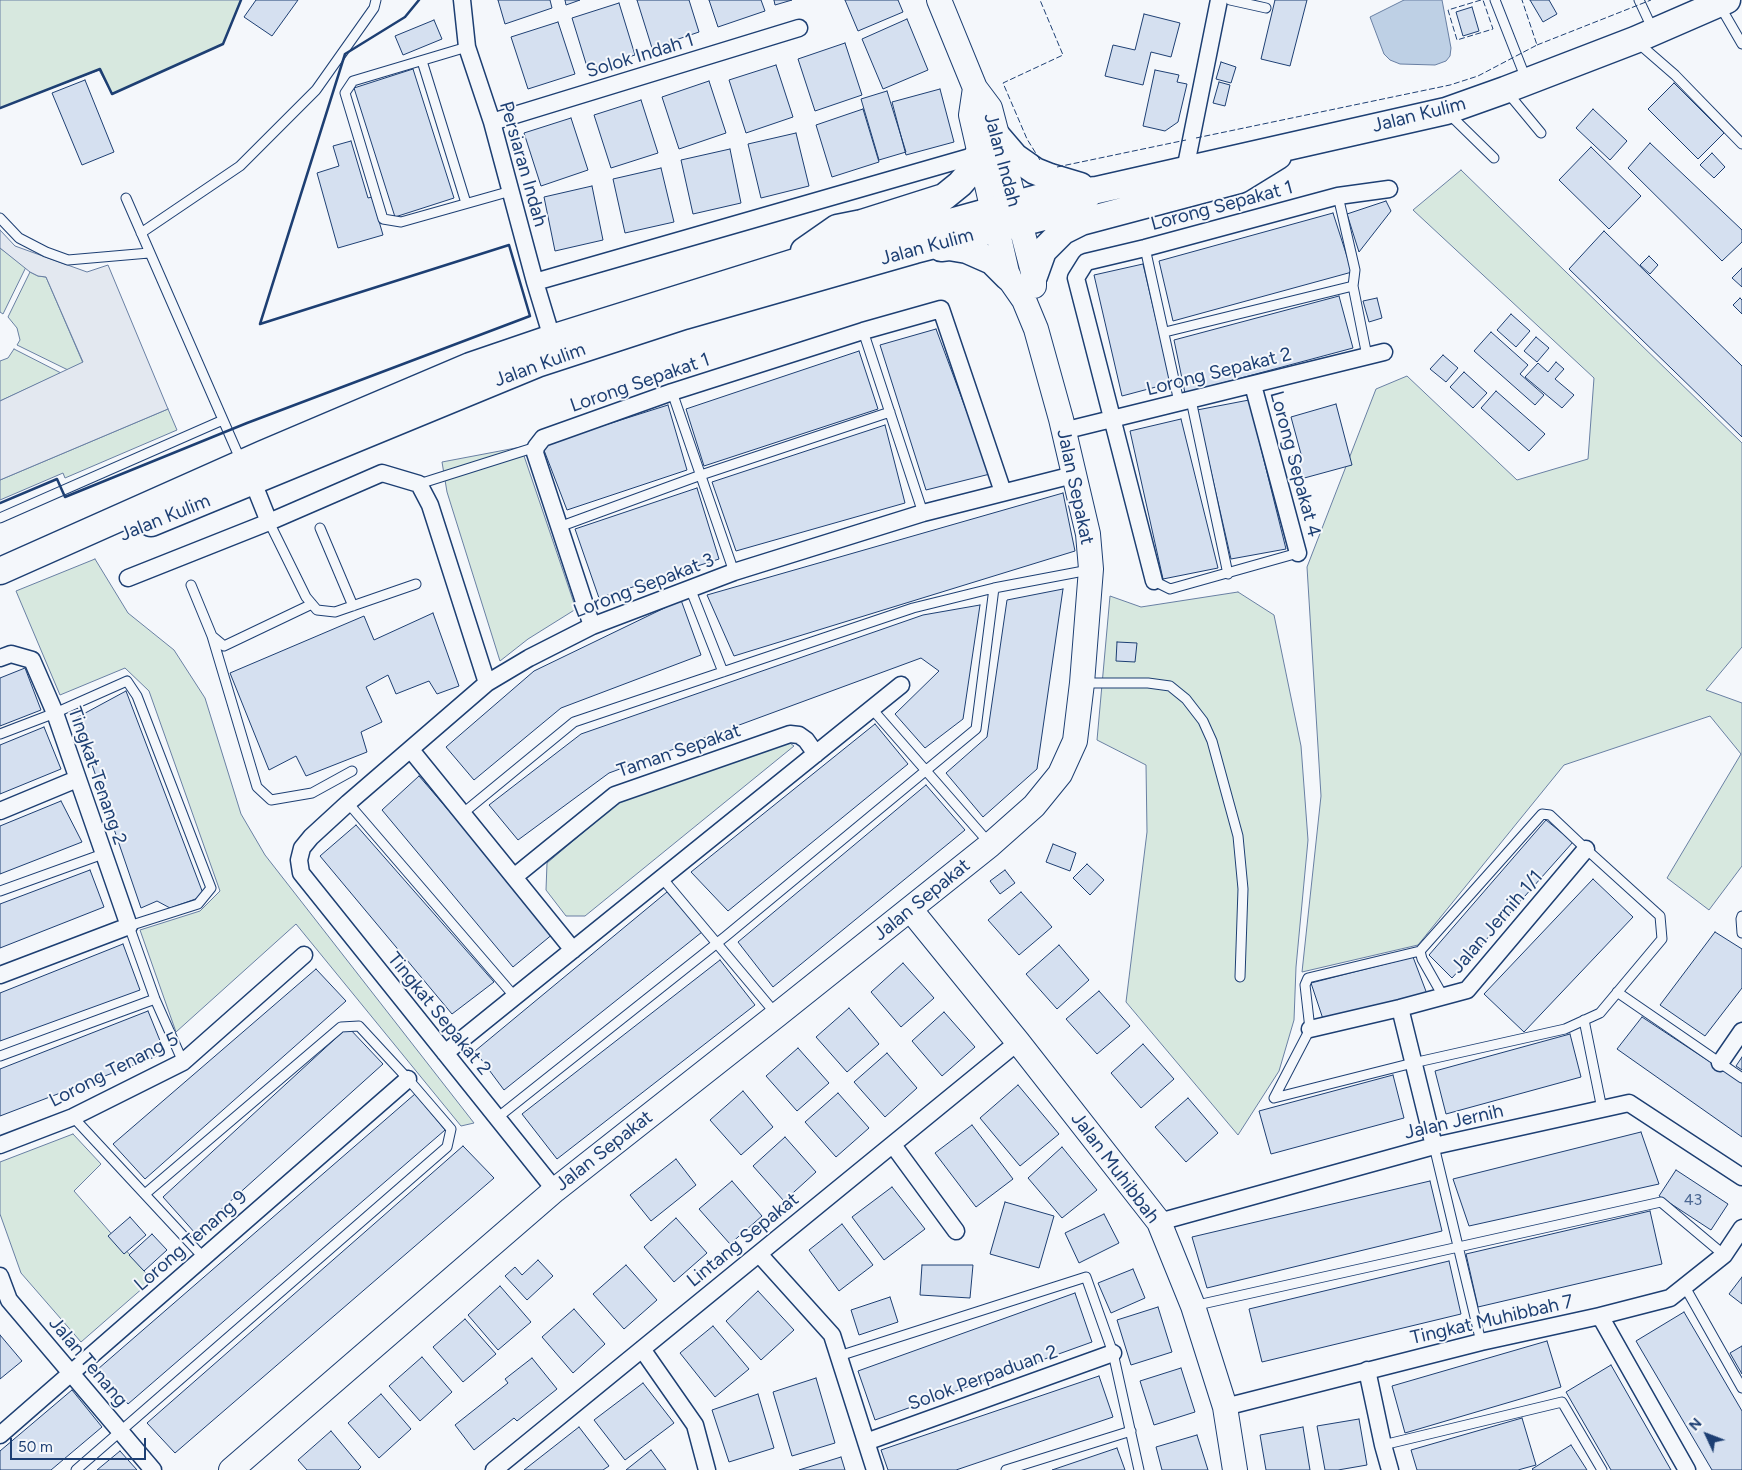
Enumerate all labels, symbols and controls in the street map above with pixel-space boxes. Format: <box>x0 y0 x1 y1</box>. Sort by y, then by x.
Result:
street label: Solok Indah 1 <box>583 29 697 83</box>
street label: Jalan Kulim <box>1370 92 1468 138</box>
street label: Persiaran Indah <box>494 99 552 229</box>
street label: Jalan Indah <box>979 111 1025 209</box>
street label: Lorong Sepakat 1 <box>1148 176 1296 236</box>
street label: Jalan Kulim <box>878 224 976 270</box>
street label: Jalan Kulim <box>491 338 589 392</box>
street label: Lorong Sepakat 2 <box>1144 343 1294 401</box>
street label: Lorong Sepakat 1 <box>567 348 713 418</box>
street label: Lorong Sepakat 4 <box>1265 389 1325 539</box>
street label: Jalan Sepakat <box>1052 427 1098 547</box>
street label: Jalan Kulim <box>116 490 214 546</box>
street label: Lorong Sepakat 3 <box>571 549 717 623</box>
street label: Tingkat Tenang 2 <box>63 704 131 848</box>
street label: Taman Sepakat <box>614 719 744 783</box>
street label: Jalan Sepakat <box>869 854 975 946</box>
street label: Jalan Jernih 1/1 <box>1446 866 1548 978</box>
street label: Tingkat Sepakat 2 <box>383 948 495 1080</box>
street label: Lorong Tenang 5 <box>45 1028 183 1112</box>
street label: Jalan Jernih <box>1402 1100 1506 1144</box>
street label: Jalan Sepakat <box>551 1106 657 1196</box>
street label: Jalan Muhibbah <box>1066 1108 1164 1228</box>
street label: Lorong Tenang 9 <box>130 1186 252 1296</box>
street label: Lintang Sepakat <box>683 1188 803 1292</box>
house number: 43 <box>1684 1190 1702 1210</box>
street label: Tingkat Muhibbah 7 <box>1408 1290 1576 1350</box>
street label: Jalan Tenang <box>44 1312 132 1412</box>
street label: Solok Perpaduan 2 <box>905 1340 1061 1416</box>
north arrow <box>1682 1410 1732 1460</box>
text: N <box>1686 1415 1706 1434</box>
scale bar <box>12 1428 149 1460</box>
text: 50 m <box>18 1438 53 1456</box>

